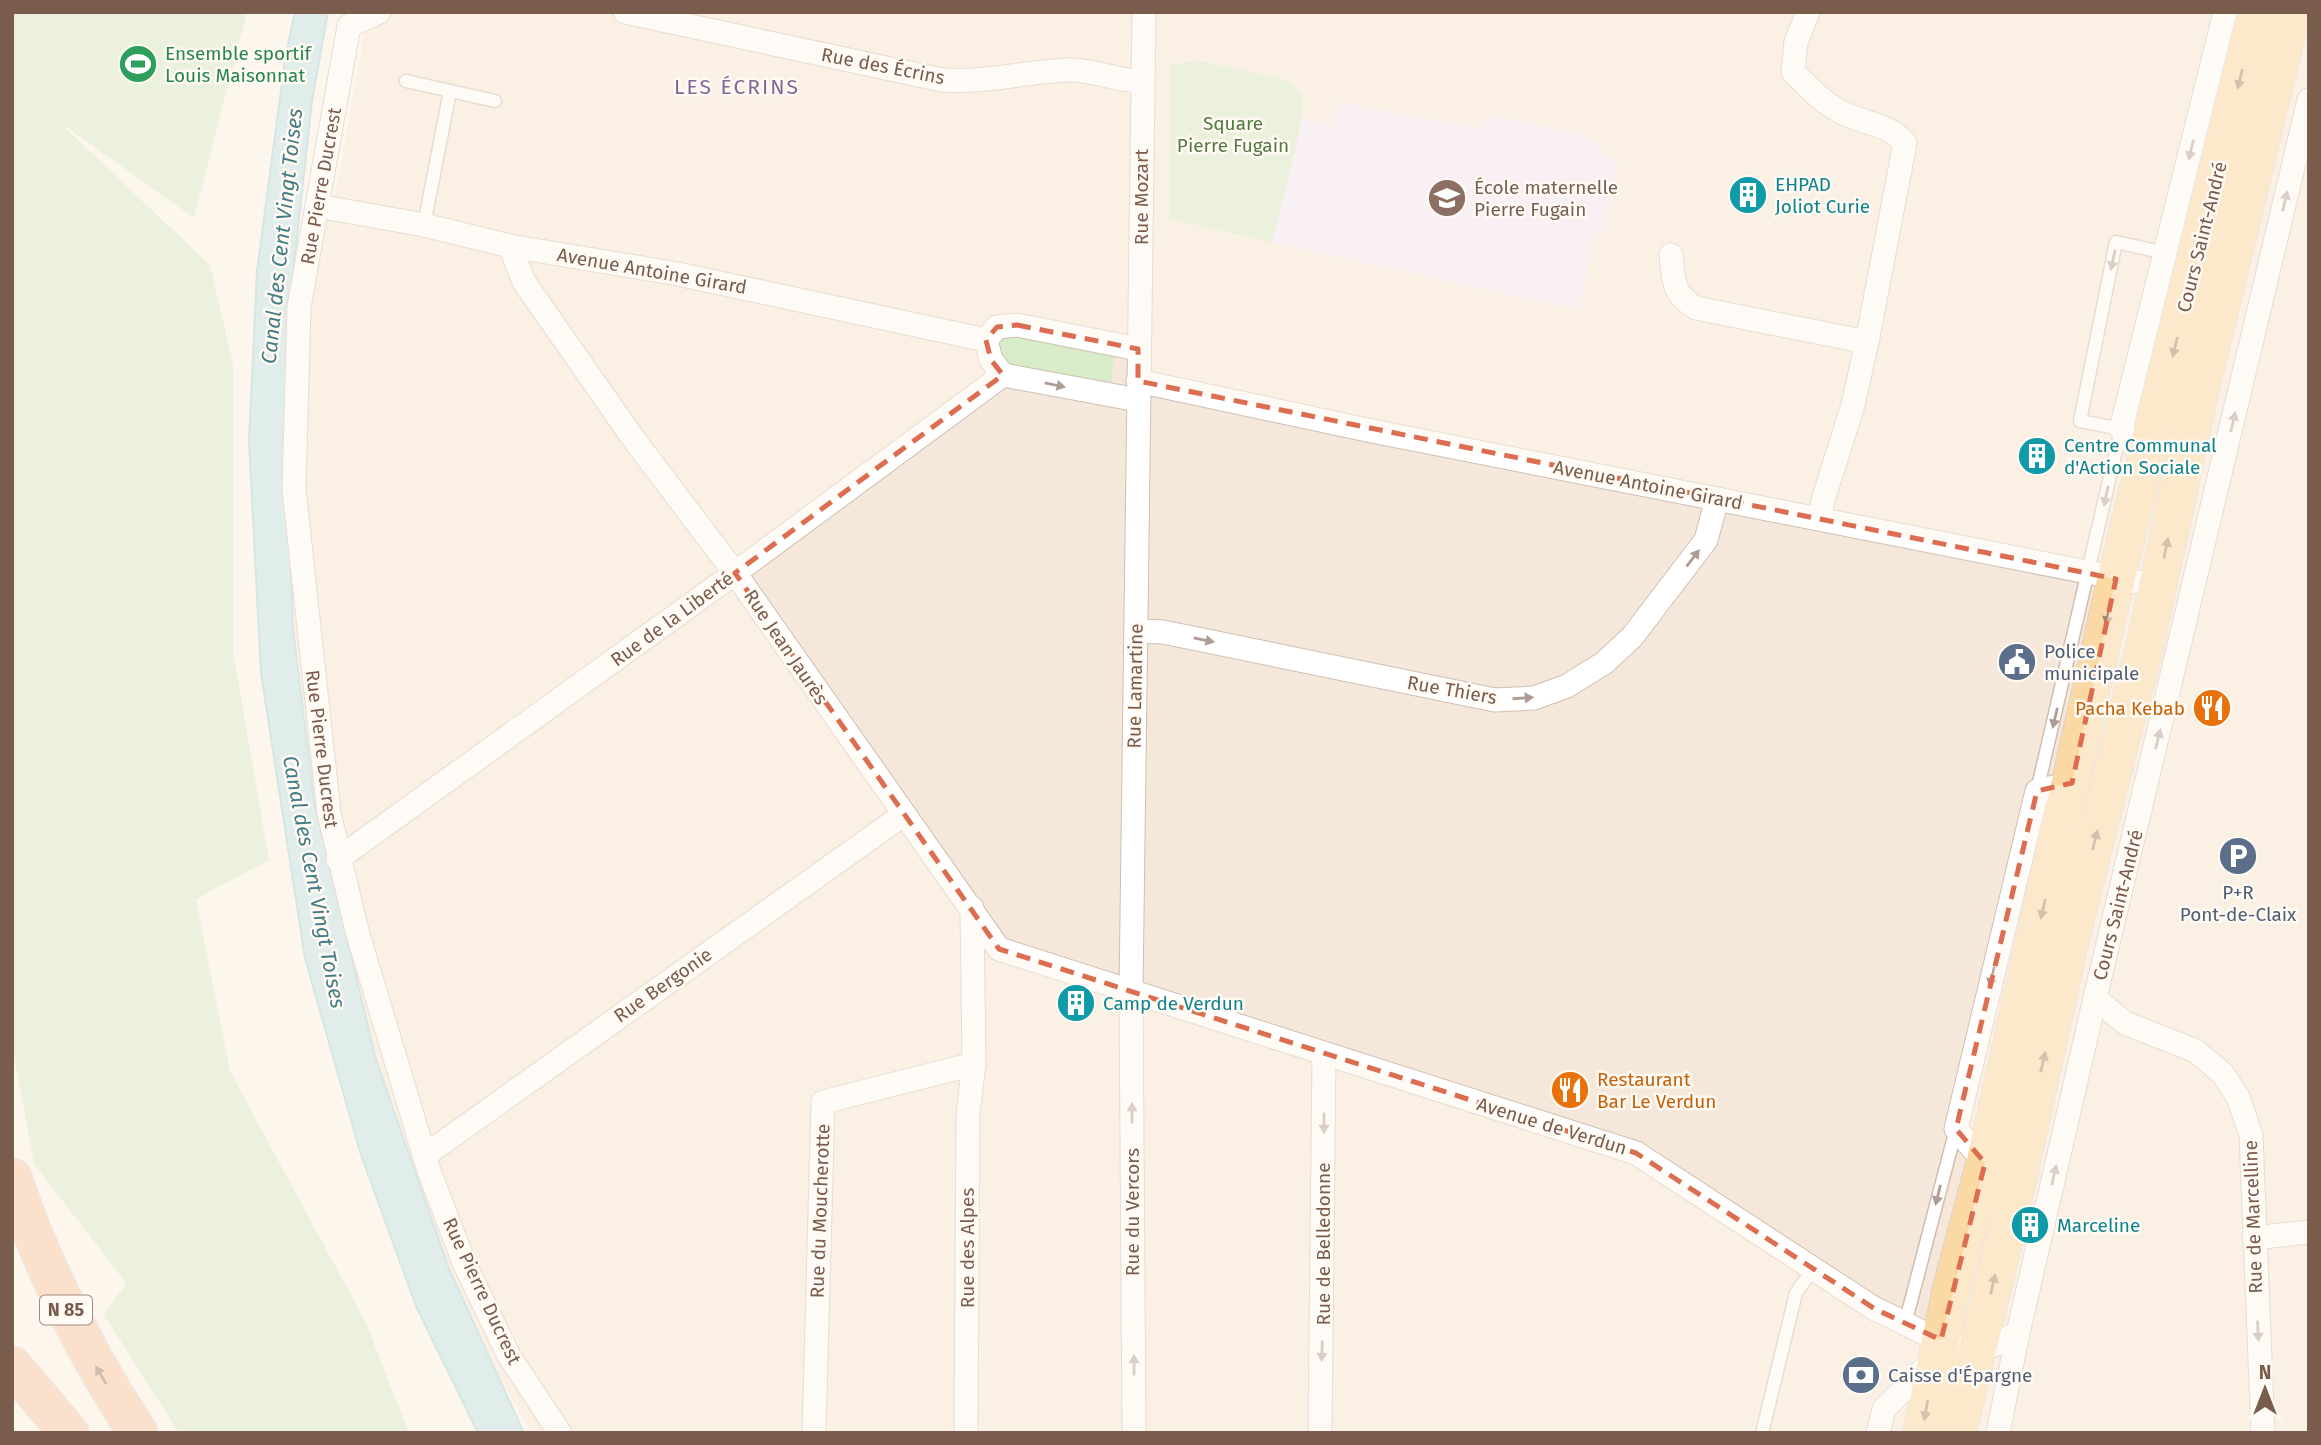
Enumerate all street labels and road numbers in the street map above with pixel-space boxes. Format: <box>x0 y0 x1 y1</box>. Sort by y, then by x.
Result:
street label: Rue des Écrins <box>819 43 947 89</box>
street label: Rue Pierre Ducrest <box>296 105 346 266</box>
street label: Rue Mozart <box>1130 149 1153 245</box>
street label: Cours Saint-André <box>2172 159 2232 315</box>
street label: Avenue Antoine Girard <box>555 243 749 299</box>
street label: Avenue Antoine Girard <box>1551 455 1745 515</box>
street label: Rue de la Liberté <box>606 567 738 671</box>
street label: Rue Jean Jaurès <box>739 585 833 709</box>
street label: Rue Lamartine <box>1122 623 1148 749</box>
street label: Rue Pierre Ducrest <box>301 668 343 830</box>
street label: Rue Thiers <box>1405 671 1499 709</box>
street label: Cours Saint-André <box>2088 827 2148 983</box>
street label: Rue Bergonie <box>610 943 716 1027</box>
street label: Avenue de Verdun <box>1474 1092 1630 1160</box>
street label: Rue du Moucherotte <box>805 1123 835 1299</box>
street label: Rue de Marcelline <box>2239 1140 2267 1294</box>
street label: Rue du Vercors <box>1121 1148 1144 1276</box>
street label: Rue de Belledonne <box>1312 1162 1335 1326</box>
street label: Rue des Alpes <box>956 1188 979 1308</box>
street label: Rue Pierre Ducrest <box>438 1214 526 1368</box>
road number: N 85 <box>40 1296 92 1324</box>

